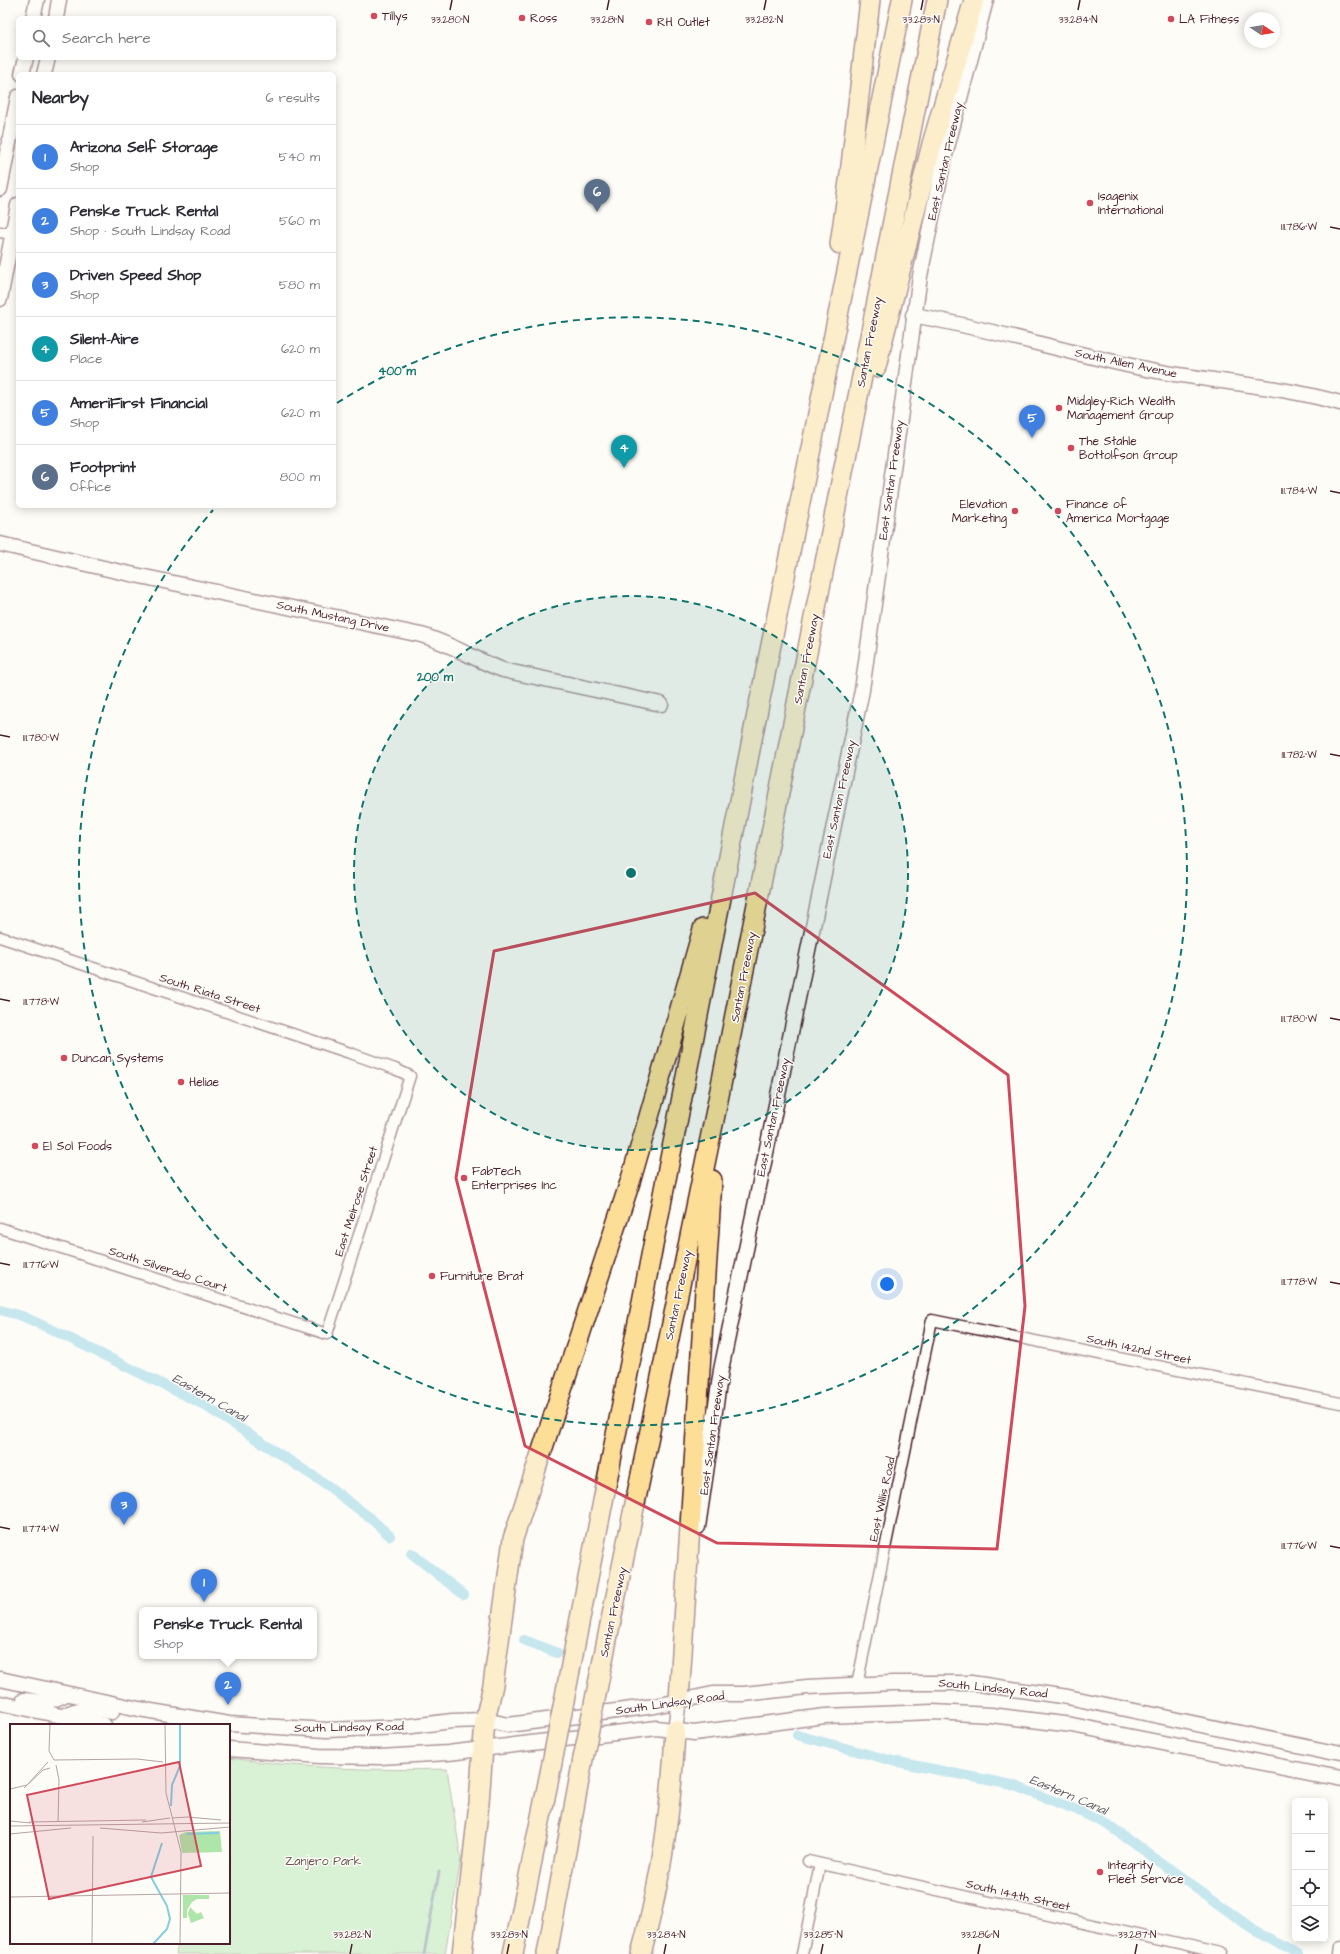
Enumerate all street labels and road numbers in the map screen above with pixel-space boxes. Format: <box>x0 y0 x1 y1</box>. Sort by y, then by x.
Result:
street label: East Santan Freeway <box>924 100 968 222</box>
street label: Santan Freeway <box>852 295 888 389</box>
street label: South Allen Avenue <box>1073 344 1179 383</box>
street label: East Santan Freeway <box>875 419 909 541</box>
street label: South Mustang Drive <box>275 596 391 638</box>
street label: Santan Freeway <box>789 612 825 706</box>
street label: East Santan Freeway <box>819 738 861 860</box>
street label: Santan Freeway <box>726 930 762 1024</box>
street label: South Riata Street <box>157 969 263 1018</box>
street label: East Santan Freeway <box>753 1056 795 1178</box>
street label: East Melrose Street <box>331 1144 382 1258</box>
street label: South Silverado Court <box>106 1242 229 1297</box>
street label: Santan Freeway <box>661 1248 697 1342</box>
street label: South 142nd Street <box>1085 1330 1193 1369</box>
street label: East Santan Freeway <box>696 1374 730 1496</box>
street label: East Willis Road <box>865 1455 900 1543</box>
street label: Santan Freeway <box>596 1565 632 1659</box>
street label: South Lindsay Road <box>937 1674 1048 1704</box>
street label: South Lindsay Road <box>615 1687 726 1721</box>
street label: South Lindsay Road <box>294 1718 404 1738</box>
street label: South 144th Street <box>964 1875 1072 1916</box>

